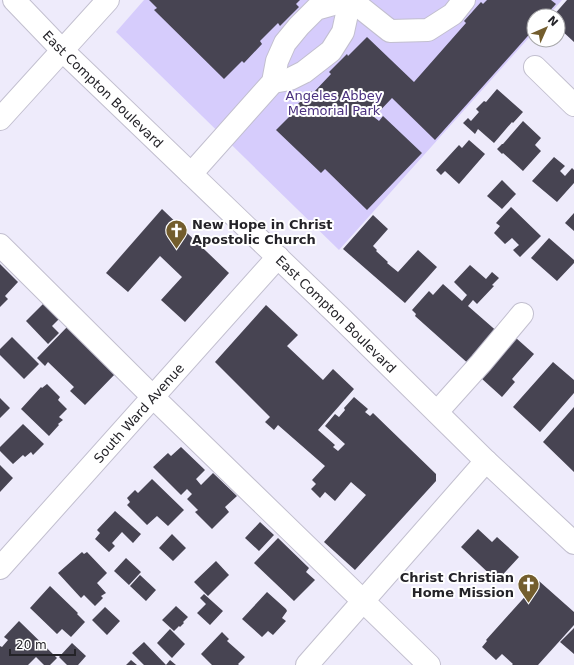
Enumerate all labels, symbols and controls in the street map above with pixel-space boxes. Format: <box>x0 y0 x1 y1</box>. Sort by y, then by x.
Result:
north arrow <box>526 8 566 48</box>
text: N <box>545 13 561 29</box>
street label: East Compton Boulevard <box>40 27 166 151</box>
park label: Angeles Abbey Memorial Park <box>286 88 383 118</box>
place label: New Hope in Christ Apostolic Church <box>192 217 333 247</box>
church icon: New Hope in Christ Apostolic Church <box>163 218 189 251</box>
street label: East Compton Boulevard <box>273 252 399 376</box>
street label: South Ward Avenue <box>90 360 187 466</box>
place label: Christ Christian Home Mission <box>400 570 514 600</box>
church icon: Christ Christian Home Mission <box>516 571 542 604</box>
scale bar <box>10 631 75 657</box>
text: 20 m <box>16 638 47 652</box>

